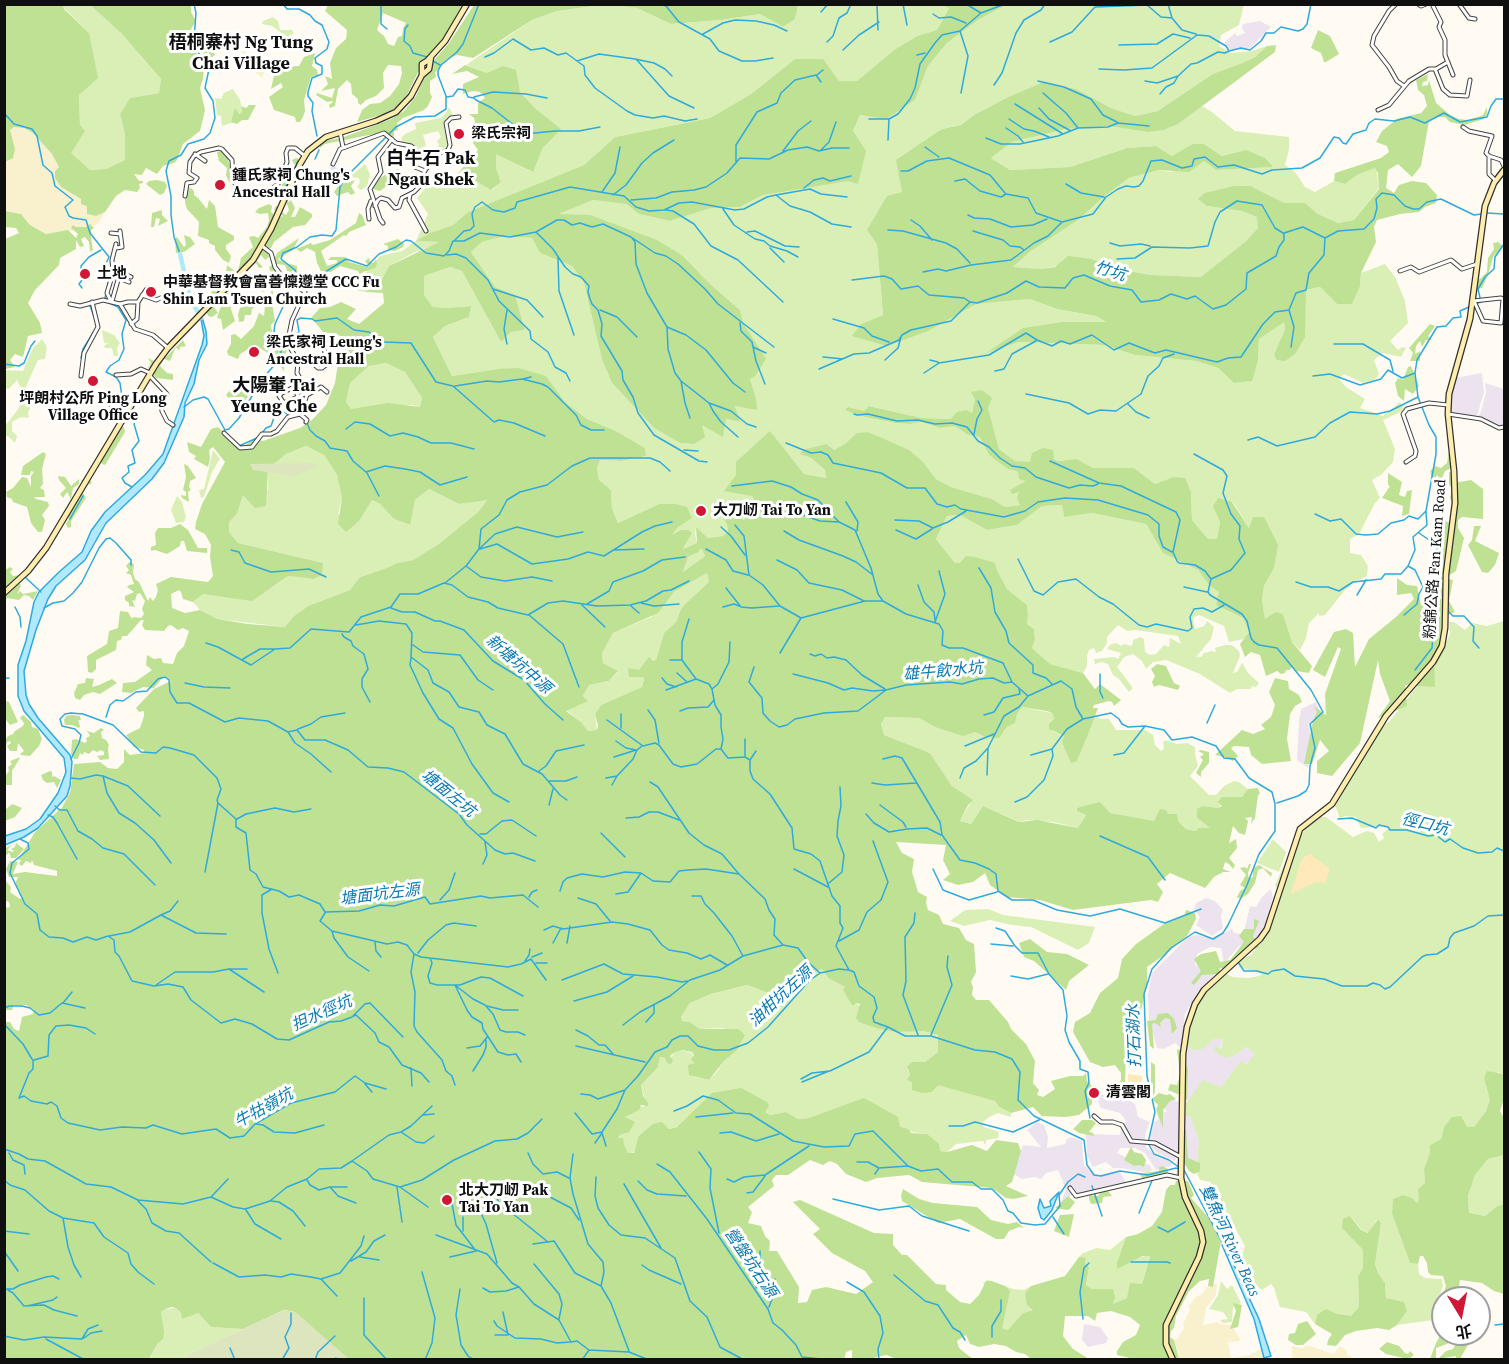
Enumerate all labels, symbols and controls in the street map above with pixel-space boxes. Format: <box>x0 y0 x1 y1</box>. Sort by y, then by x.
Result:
district label: 梧桐寨村 Ng Tung Chai Village <box>169 32 313 74</box>
place label: 梁氏宗祠 <box>471 125 531 143</box>
marker: 梁氏宗祠 <box>452 127 466 141</box>
district label: 白牛石 Pak Ngau Shek <box>387 148 475 190</box>
place label: 鍾氏家祠 Chung's Ancestral Hall <box>232 167 350 202</box>
marker: 鍾氏家祠 Chung's Ancestral Hall <box>213 178 227 192</box>
water label: 竹坑 <box>1092 258 1128 286</box>
place label: 土地 <box>97 265 127 283</box>
marker: 土地 <box>78 267 92 281</box>
place label: 中華基督教會富善懍遵堂 CCC Fu Shin Lam Tsuen Church <box>163 274 379 309</box>
marker: 中華基督教會富善懍遵堂 CCC Fu Shin Lam Tsuen Church <box>144 285 158 299</box>
place label: 梁氏家祠 Leung's Ancestral Hall <box>266 334 382 369</box>
marker: 梁氏家祠 Leung's Ancestral Hall <box>247 345 261 359</box>
marker: 坪朗村公所 Ping Long Village Office <box>86 374 100 388</box>
district label: 大陽輋 Tai Yeung Che <box>231 375 317 418</box>
place label: 坪朗村公所 Ping Long Village Office <box>19 390 167 425</box>
street label: 粉錦公路 Fan Kam Road <box>1421 479 1451 639</box>
place label: 大刀屻 Tai To Yan <box>713 502 831 520</box>
marker: 大刀屻 Tai To Yan <box>694 504 708 518</box>
water label: 新塘坑中源 <box>482 632 554 698</box>
water label: 雄牛飲水坑 <box>902 659 984 685</box>
water label: 塘面左坑 <box>417 766 479 822</box>
water label: 徑口坑 <box>1399 810 1451 840</box>
water label: 塘面坑左源 <box>339 881 421 909</box>
water label: 油柑坑左源 <box>745 963 817 1031</box>
water label: 担水徑坑 <box>289 992 355 1036</box>
water label: 打石湖水 <box>1124 1004 1146 1068</box>
place label: 清雲閣 <box>1106 1084 1151 1102</box>
water label: 牛牯嶺坑 <box>231 1085 297 1133</box>
marker: 清雲閣 <box>1087 1086 1101 1100</box>
place label: 北大刀屻 Pak Tai To Yan <box>459 1182 548 1217</box>
water label: 雙魚河 River Beas <box>1195 1182 1263 1300</box>
marker: 北大刀屻 Pak Tai To Yan <box>440 1193 454 1207</box>
water label: 營盤坑右源 <box>720 1224 780 1302</box>
north arrow <box>1431 1286 1491 1346</box>
text: 北 <box>1454 1320 1474 1344</box>

